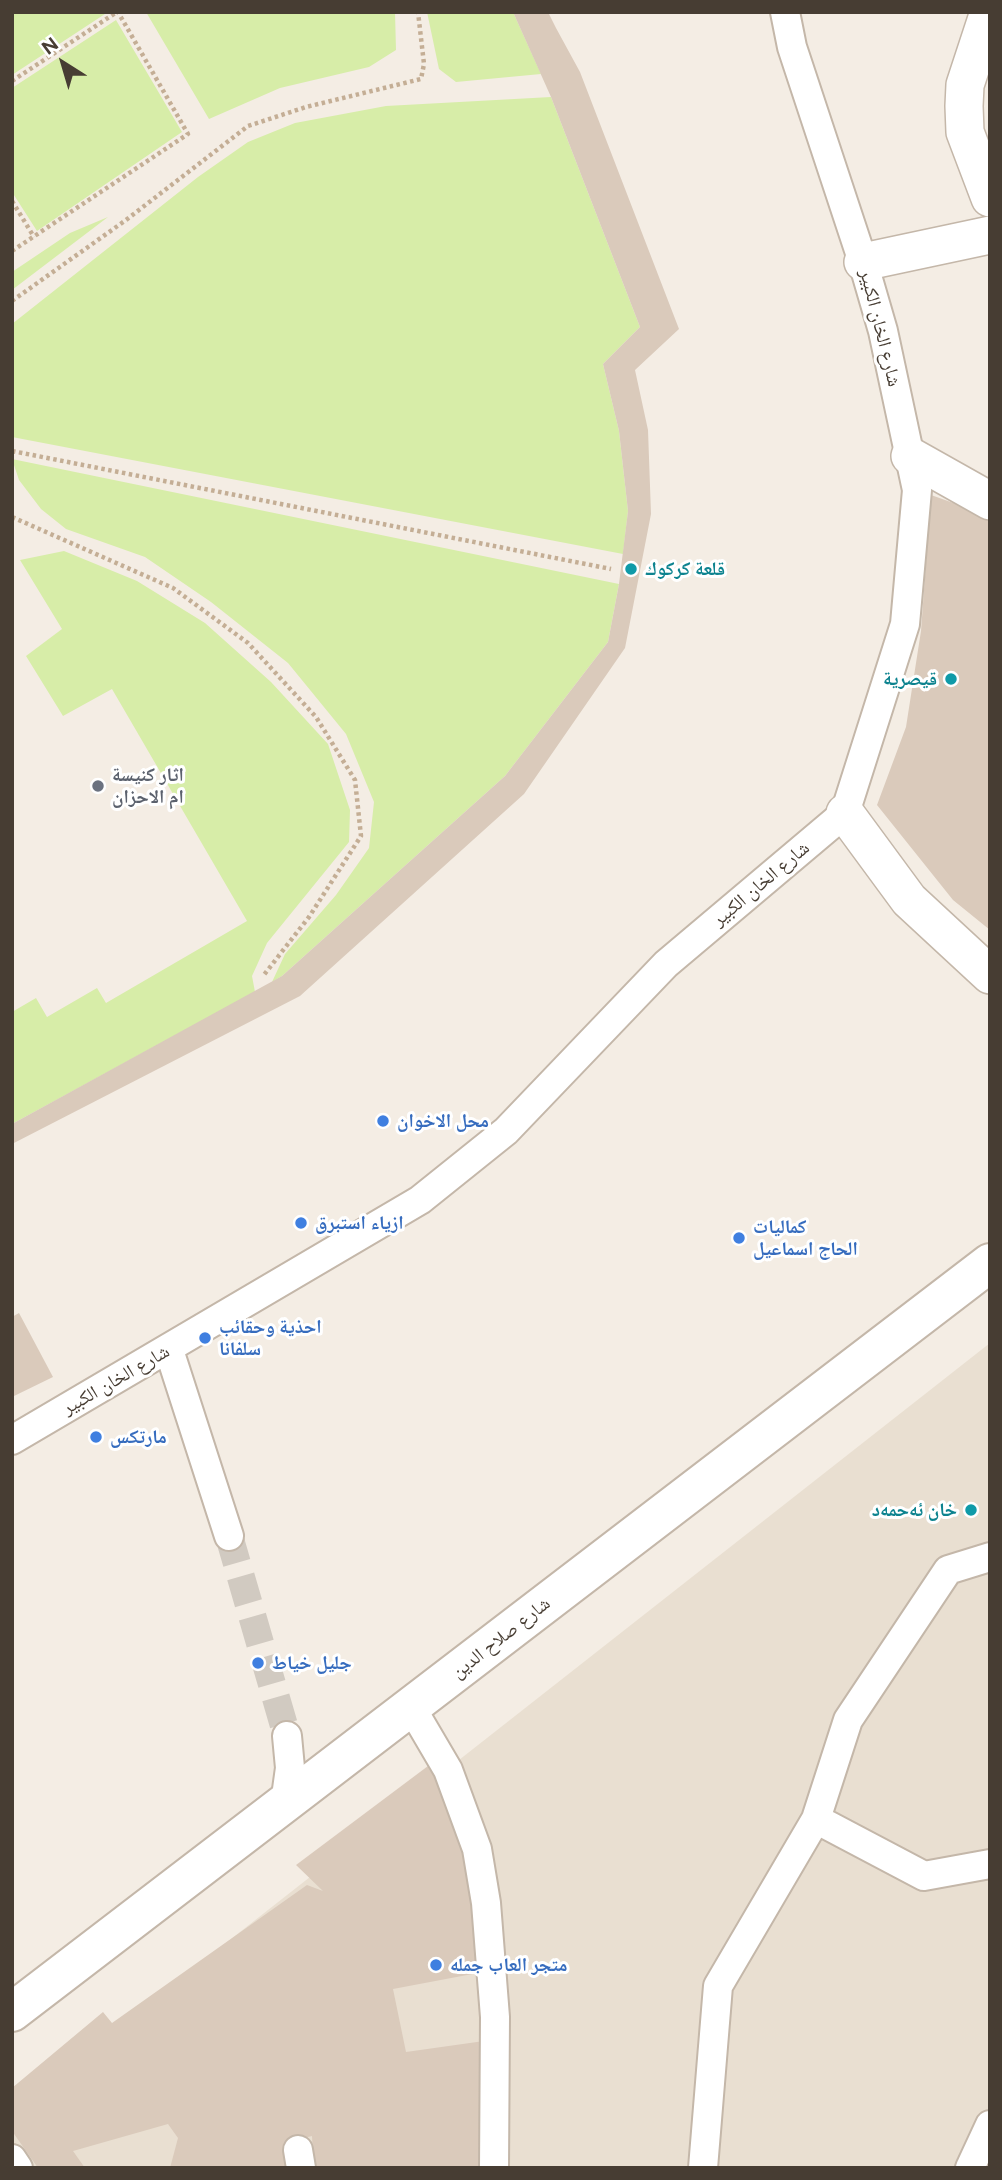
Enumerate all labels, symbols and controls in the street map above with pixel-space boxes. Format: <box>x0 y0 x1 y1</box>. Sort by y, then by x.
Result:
north arrow <box>28 28 98 98</box>
text: N <box>37 32 63 59</box>
street label: شارع الخان الكبير <box>854 267 906 389</box>
place label: قلعة كركوك <box>645 558 725 580</box>
marker: قلعة كركوك <box>623 561 639 577</box>
place label: قيصرية <box>883 668 937 690</box>
marker: قيصرية <box>943 671 959 687</box>
place label: اثار كنيسة ام الاحزان <box>112 764 184 808</box>
marker: اثار كنيسة ام الاحزان <box>90 778 106 794</box>
street label: شارع الخان الكبير <box>708 837 814 931</box>
place label: محل الاخوان <box>397 1110 489 1132</box>
marker: محل الاخوان <box>375 1113 391 1129</box>
place label: ازياء استبرق <box>315 1212 404 1234</box>
marker: ازياء استبرق <box>293 1215 309 1231</box>
place label: كماليات الحاج اسماعيل <box>753 1216 858 1260</box>
marker: كماليات الحاج اسماعيل <box>731 1230 747 1246</box>
place label: احذية وحقائب سلفانا <box>219 1316 322 1360</box>
marker: احذية وحقائب سلفانا <box>197 1330 213 1346</box>
street label: شارع الخان الكبير <box>58 1340 174 1420</box>
place label: مارتكس <box>110 1426 167 1448</box>
marker: مارتكس <box>88 1429 104 1445</box>
place label: خان ئەحمەد <box>872 1499 957 1521</box>
marker: خان ئەحمەد <box>963 1502 979 1518</box>
street label: شارع صلاح الدين <box>447 1592 555 1684</box>
place label: جليل خياط <box>272 1652 352 1674</box>
marker: جليل خياط <box>250 1655 266 1671</box>
place label: متجر العاب جمله <box>450 1954 567 1976</box>
marker: متجر العاب جمله <box>428 1957 444 1973</box>

